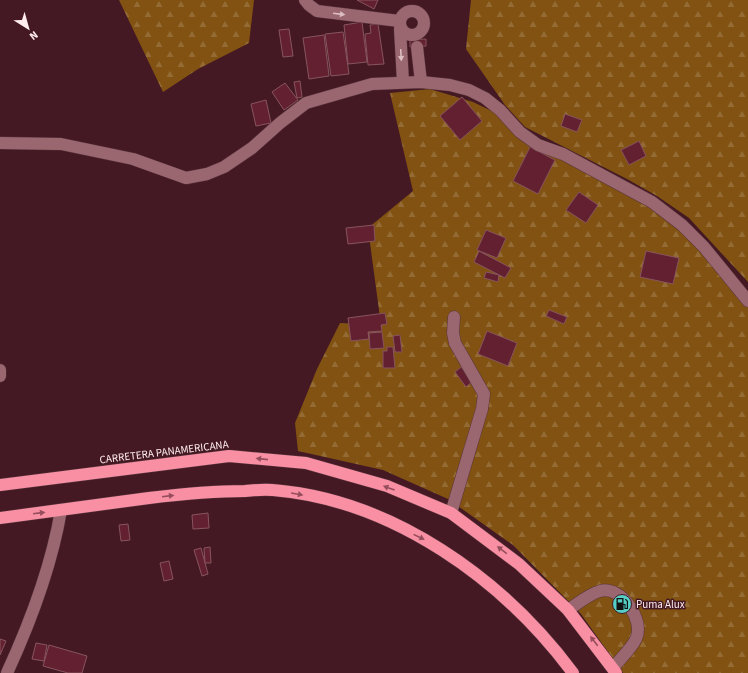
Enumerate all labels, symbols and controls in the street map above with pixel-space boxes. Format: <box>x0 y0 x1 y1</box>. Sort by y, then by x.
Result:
north arrow <box>8 8 48 48</box>
one-way arrow <box>333 11 346 17</box>
text: N <box>26 27 41 44</box>
one-way arrow <box>398 49 405 61</box>
street label: CARRETERA PANAMERICANA <box>99 437 229 467</box>
one-way arrow <box>256 456 268 462</box>
one-way arrow <box>382 484 394 490</box>
one-way arrow <box>291 491 303 497</box>
one-way arrow <box>162 493 174 499</box>
one-way arrow <box>33 510 45 516</box>
one-way arrow <box>413 534 425 540</box>
one-way arrow <box>496 546 507 555</box>
fuel station icon: Puma Alux <box>611 593 633 615</box>
place label: Puma Alux <box>636 597 685 612</box>
one-way arrow <box>589 636 598 647</box>

